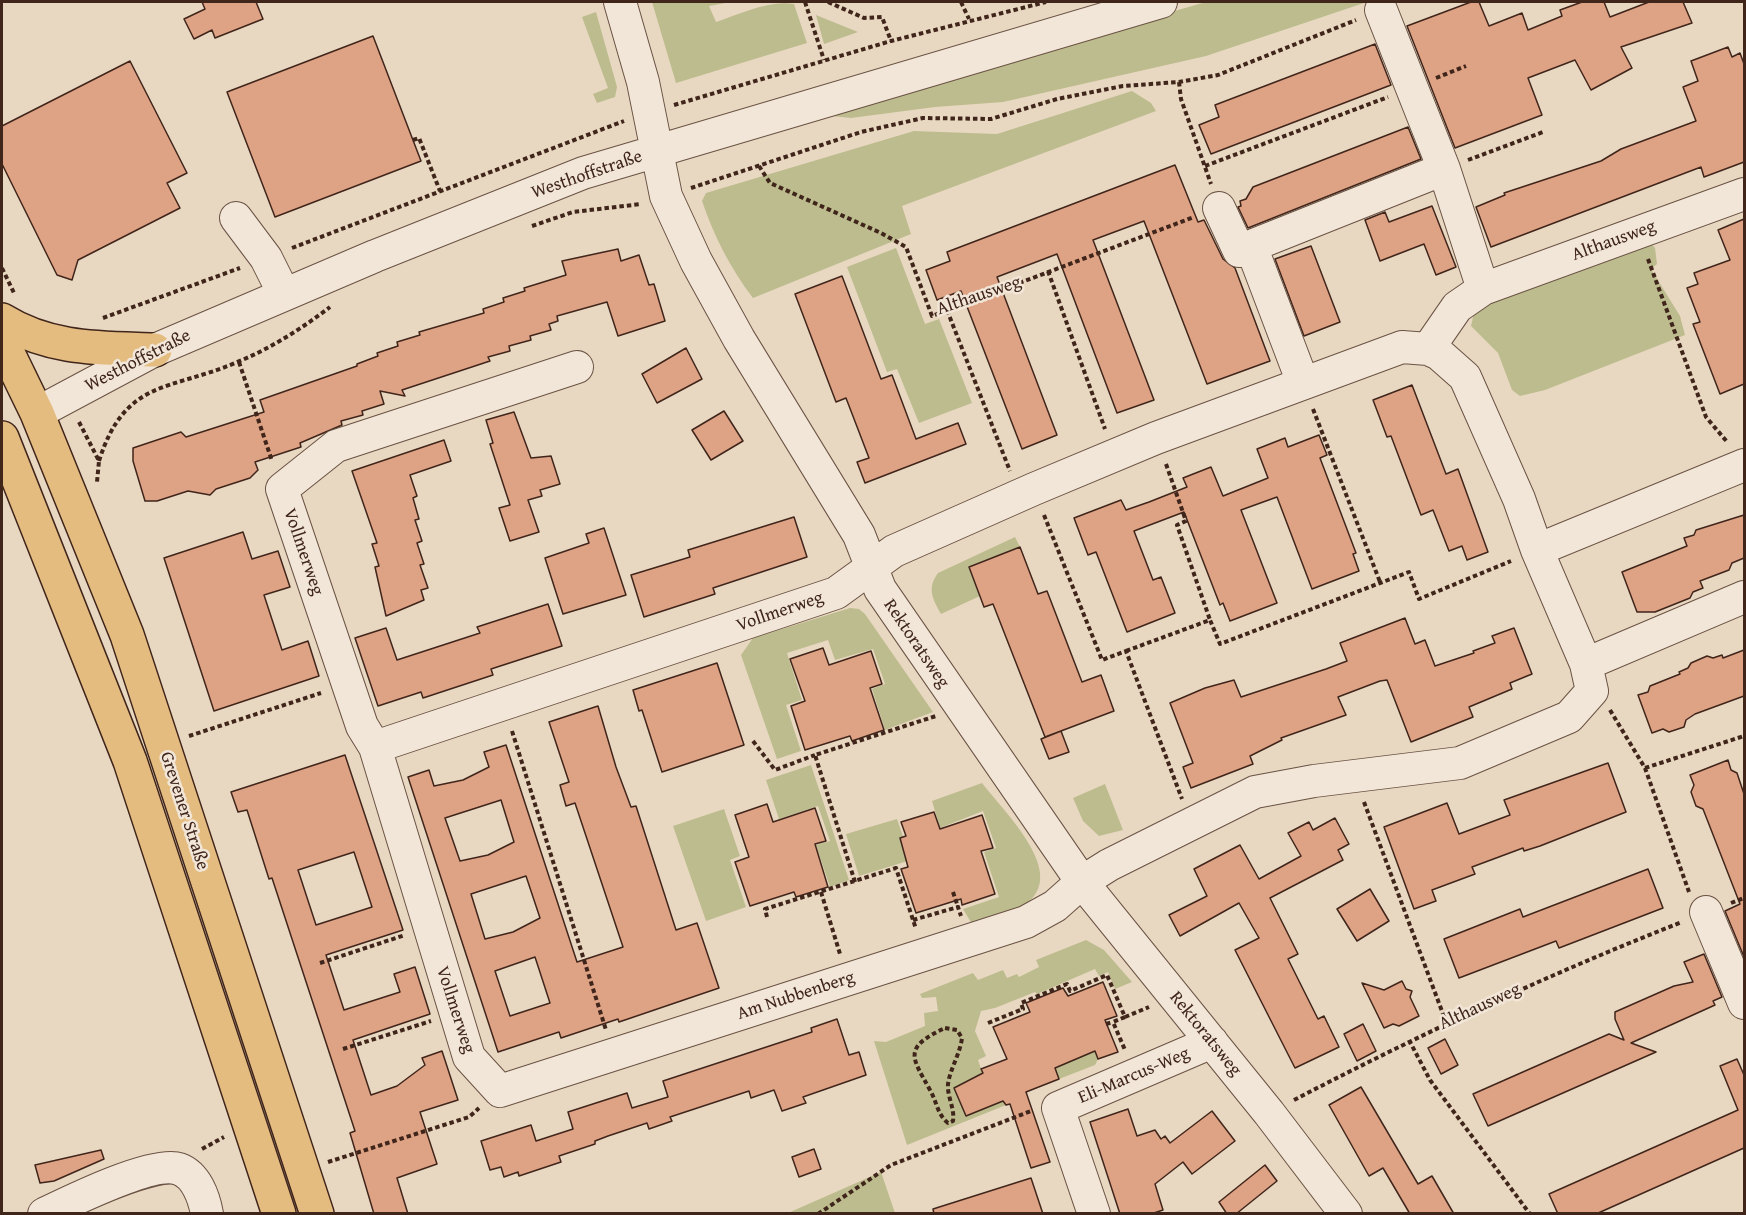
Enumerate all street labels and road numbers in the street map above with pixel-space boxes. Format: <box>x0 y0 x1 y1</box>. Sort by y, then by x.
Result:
street label: Westhoffstraße <box>529 146 645 204</box>
street label: Althausweg <box>1569 216 1659 266</box>
street label: Althausweg <box>934 272 1024 320</box>
street label: Westhoffstraße <box>82 325 194 397</box>
street label: Vollmerweg <box>278 506 328 598</box>
street label: Vollmerweg <box>734 587 826 637</box>
street label: Rektoratsweg <box>878 595 954 693</box>
street label: Grevener Straße <box>155 749 213 873</box>
street label: Vollmerweg <box>431 964 479 1056</box>
street label: Am Nubbenberg <box>734 967 858 1025</box>
street label: Althausweg <box>1436 979 1524 1035</box>
street label: Rektoratsweg <box>1164 987 1246 1081</box>
street label: Eli-Marcus-Weg <box>1075 1043 1193 1109</box>

